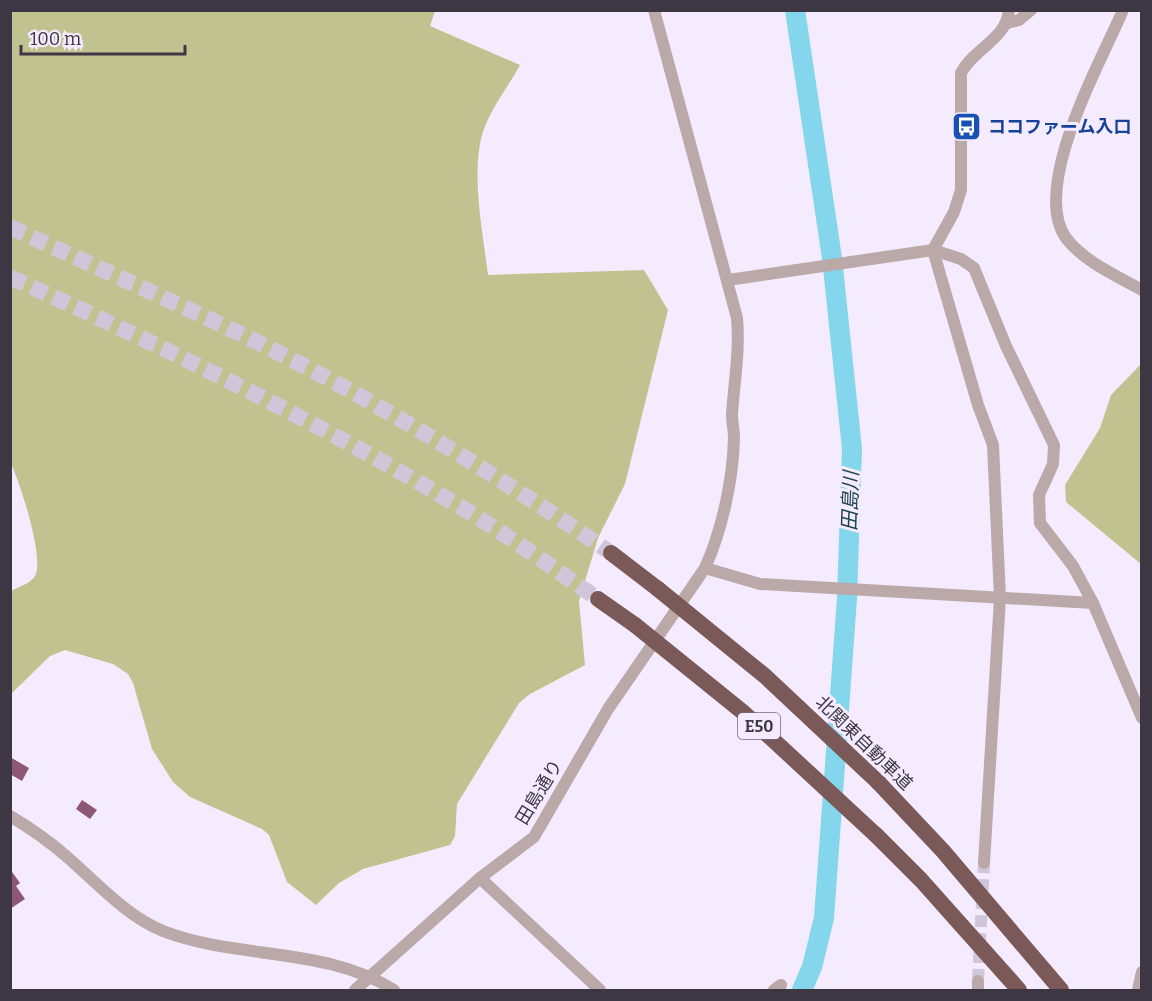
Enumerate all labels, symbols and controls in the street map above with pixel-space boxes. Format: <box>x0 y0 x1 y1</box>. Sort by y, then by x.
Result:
scale bar <box>21 18 184 56</box>
text: 100 m <box>30 28 81 50</box>
bus stop icon: ココファーム入口 <box>951 111 983 143</box>
place label: ココファーム入口 <box>988 116 1131 138</box>
water label: 田島川 <box>837 469 863 531</box>
street label: 北関東自動車道 <box>811 691 917 795</box>
road number: E50 <box>738 713 780 739</box>
street label: 田島通り <box>511 755 567 829</box>

